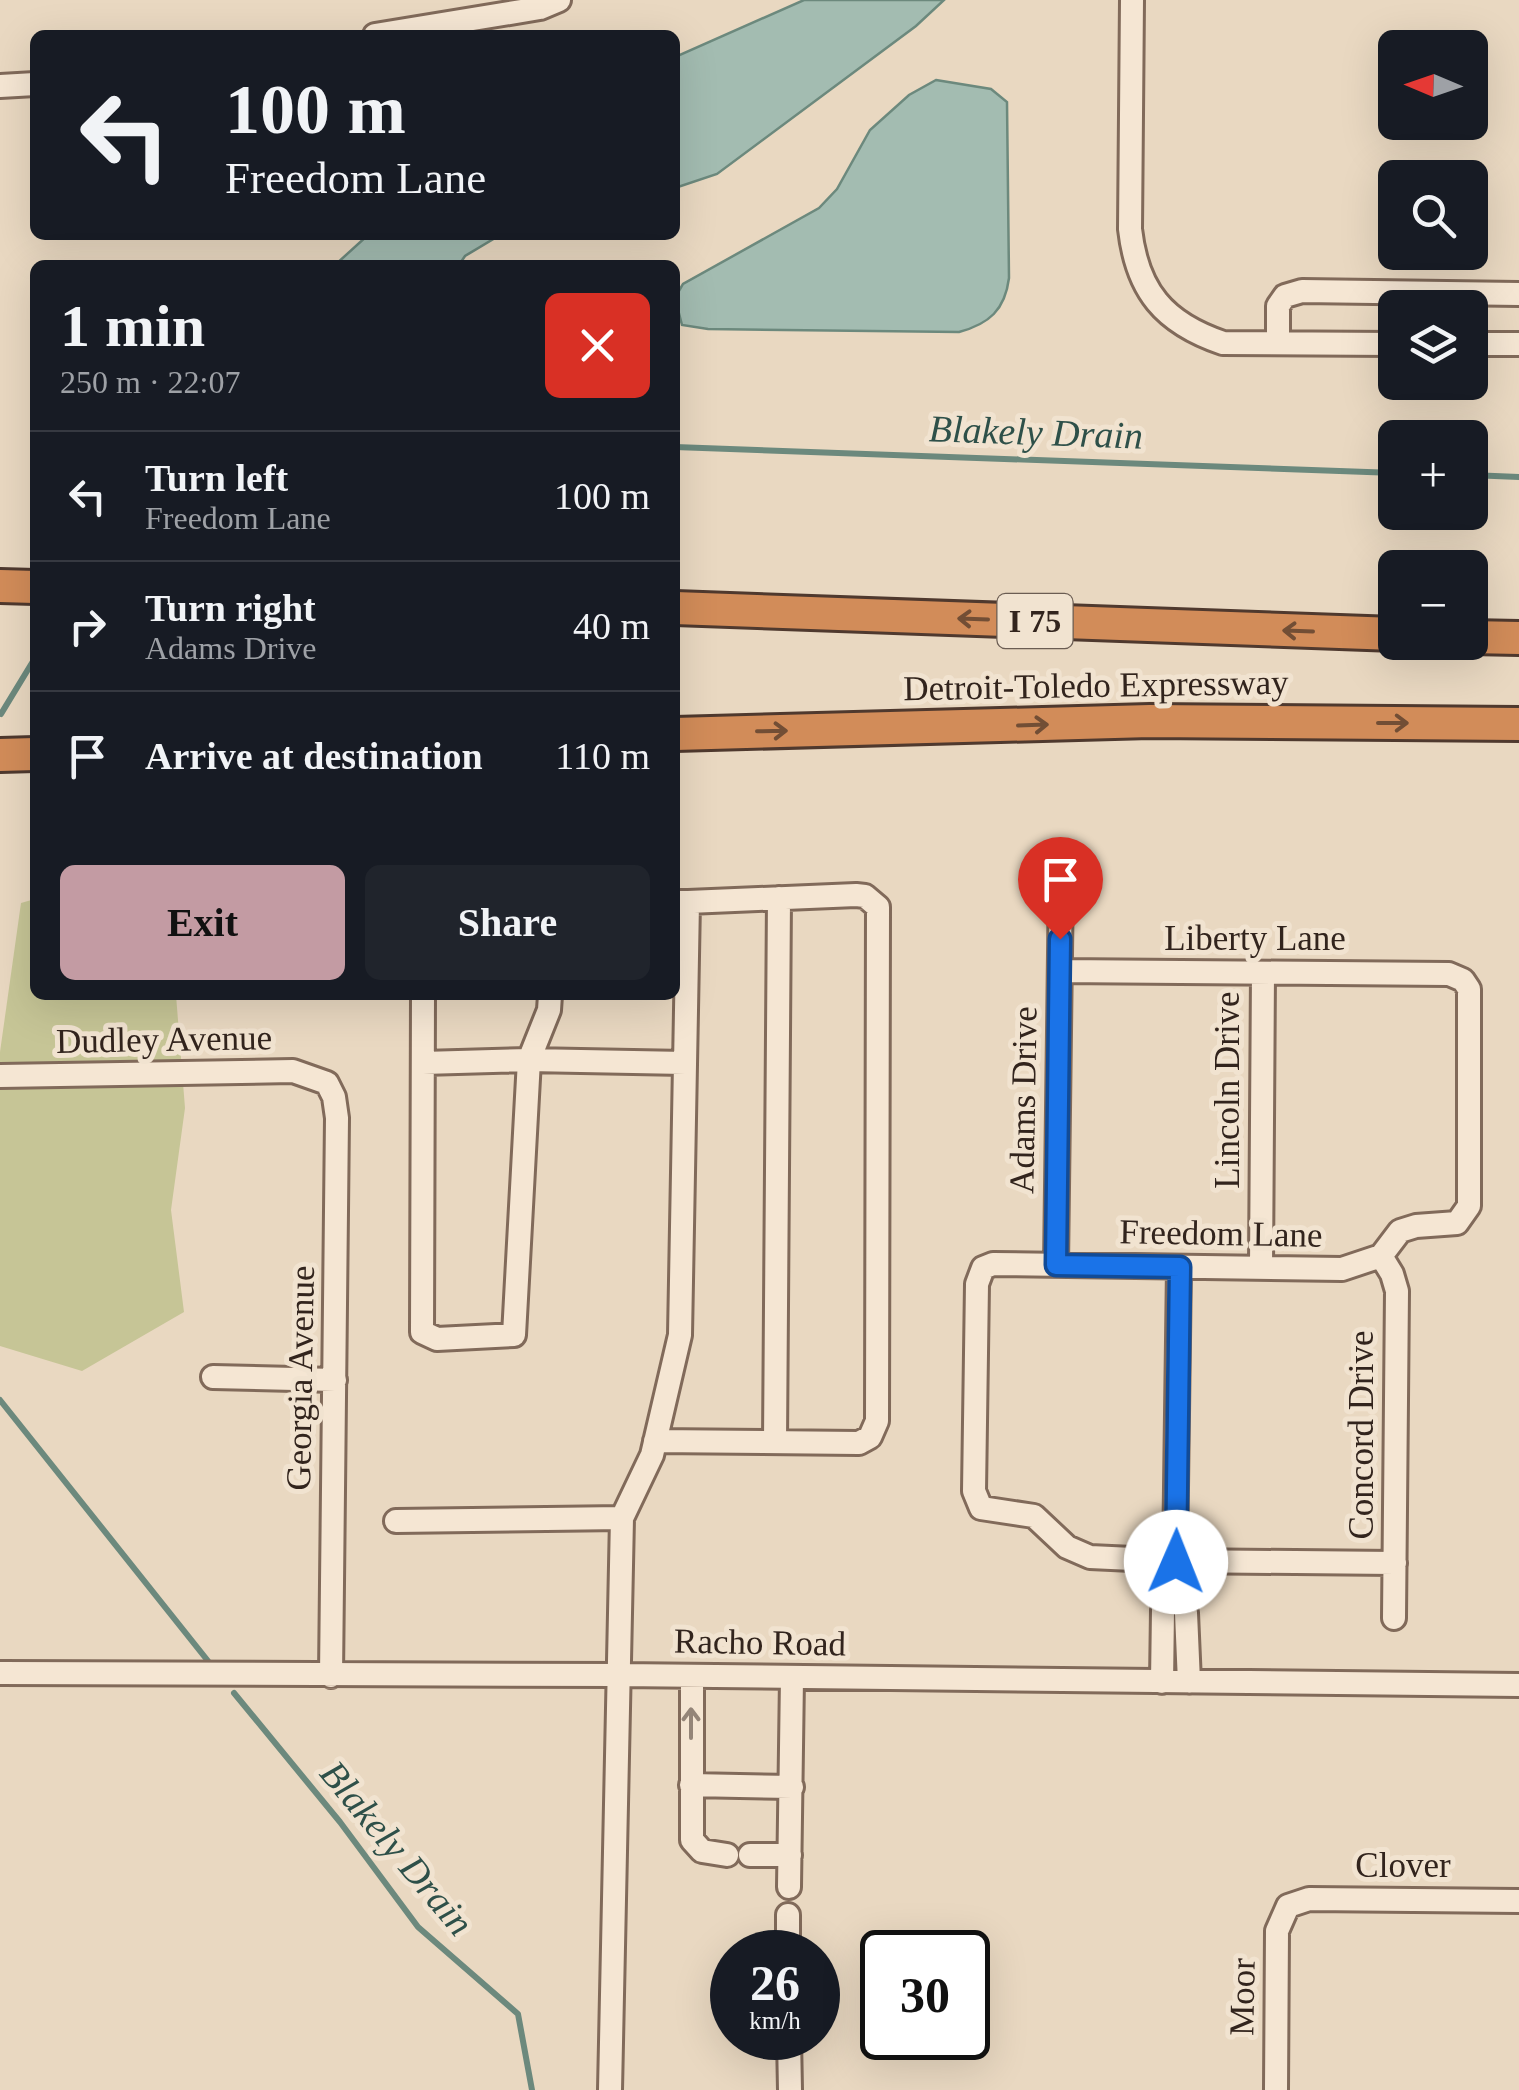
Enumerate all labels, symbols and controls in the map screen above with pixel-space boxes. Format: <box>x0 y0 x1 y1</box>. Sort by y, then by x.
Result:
north arrow <box>1378 30 1488 140</box>
map controls <box>1378 30 1488 660</box>
icon: left <box>60 70 190 200</box>
text: 100 m <box>225 71 406 148</box>
text: Freedom Lane <box>225 153 486 203</box>
button: search <box>1378 160 1488 270</box>
button: layers <box>1378 290 1488 400</box>
text: 1 min <box>60 293 205 359</box>
button: close <box>545 293 650 398</box>
text: 250 m · 22:07 <box>60 364 240 400</box>
water label: Blakely Drain <box>928 407 1144 457</box>
button: + <box>1378 420 1488 530</box>
text: Turn left <box>145 457 288 499</box>
icon: left <box>60 469 115 524</box>
text: 100 m <box>554 475 650 517</box>
text: Freedom Lane <box>145 500 331 536</box>
button: − <box>1378 550 1488 660</box>
text: Turn right <box>145 587 316 629</box>
road number: I 75 <box>998 594 1072 648</box>
icon: right <box>60 599 115 654</box>
text: 40 m <box>573 605 650 647</box>
one-way arrow <box>957 609 989 628</box>
one-way arrow <box>1282 621 1314 640</box>
text: Adams Drive <box>145 630 317 666</box>
street label: Detroit-Toledo Expressway <box>903 663 1289 708</box>
one-way arrow <box>1376 713 1408 732</box>
one-way arrow <box>1016 715 1048 734</box>
one-way arrow <box>756 722 788 741</box>
icon: arrive <box>60 729 115 784</box>
text: Arrive at destination <box>145 735 483 777</box>
text: 110 m <box>555 735 650 777</box>
pin <box>1018 837 1103 940</box>
icon: arrive <box>1033 852 1088 907</box>
button: Exit <box>60 865 345 980</box>
button: Share <box>365 865 650 980</box>
street label: Liberty Lane <box>1164 919 1346 958</box>
street label: Lincoln Drive <box>1208 991 1247 1189</box>
street label: Adams Drive <box>1002 1006 1045 1194</box>
street label: Dudley Avenue <box>56 1018 272 1061</box>
street label: Freedom Lane <box>1119 1212 1323 1255</box>
street label: Georgia Avenue <box>279 1265 322 1491</box>
street label: Concord Drive <box>1342 1331 1381 1539</box>
position arrow <box>1124 1510 1228 1614</box>
street label: Racho Road <box>674 1622 847 1664</box>
one-way arrow <box>682 1708 701 1740</box>
water label: Blakely Drain <box>312 1752 482 1944</box>
street label: Clover <box>1355 1846 1451 1885</box>
speed limit sign: 30 <box>860 1930 990 2060</box>
text: 26 <box>750 1955 800 2011</box>
street label: Moor <box>1222 1957 1263 2036</box>
text: km/h <box>749 2007 801 2034</box>

